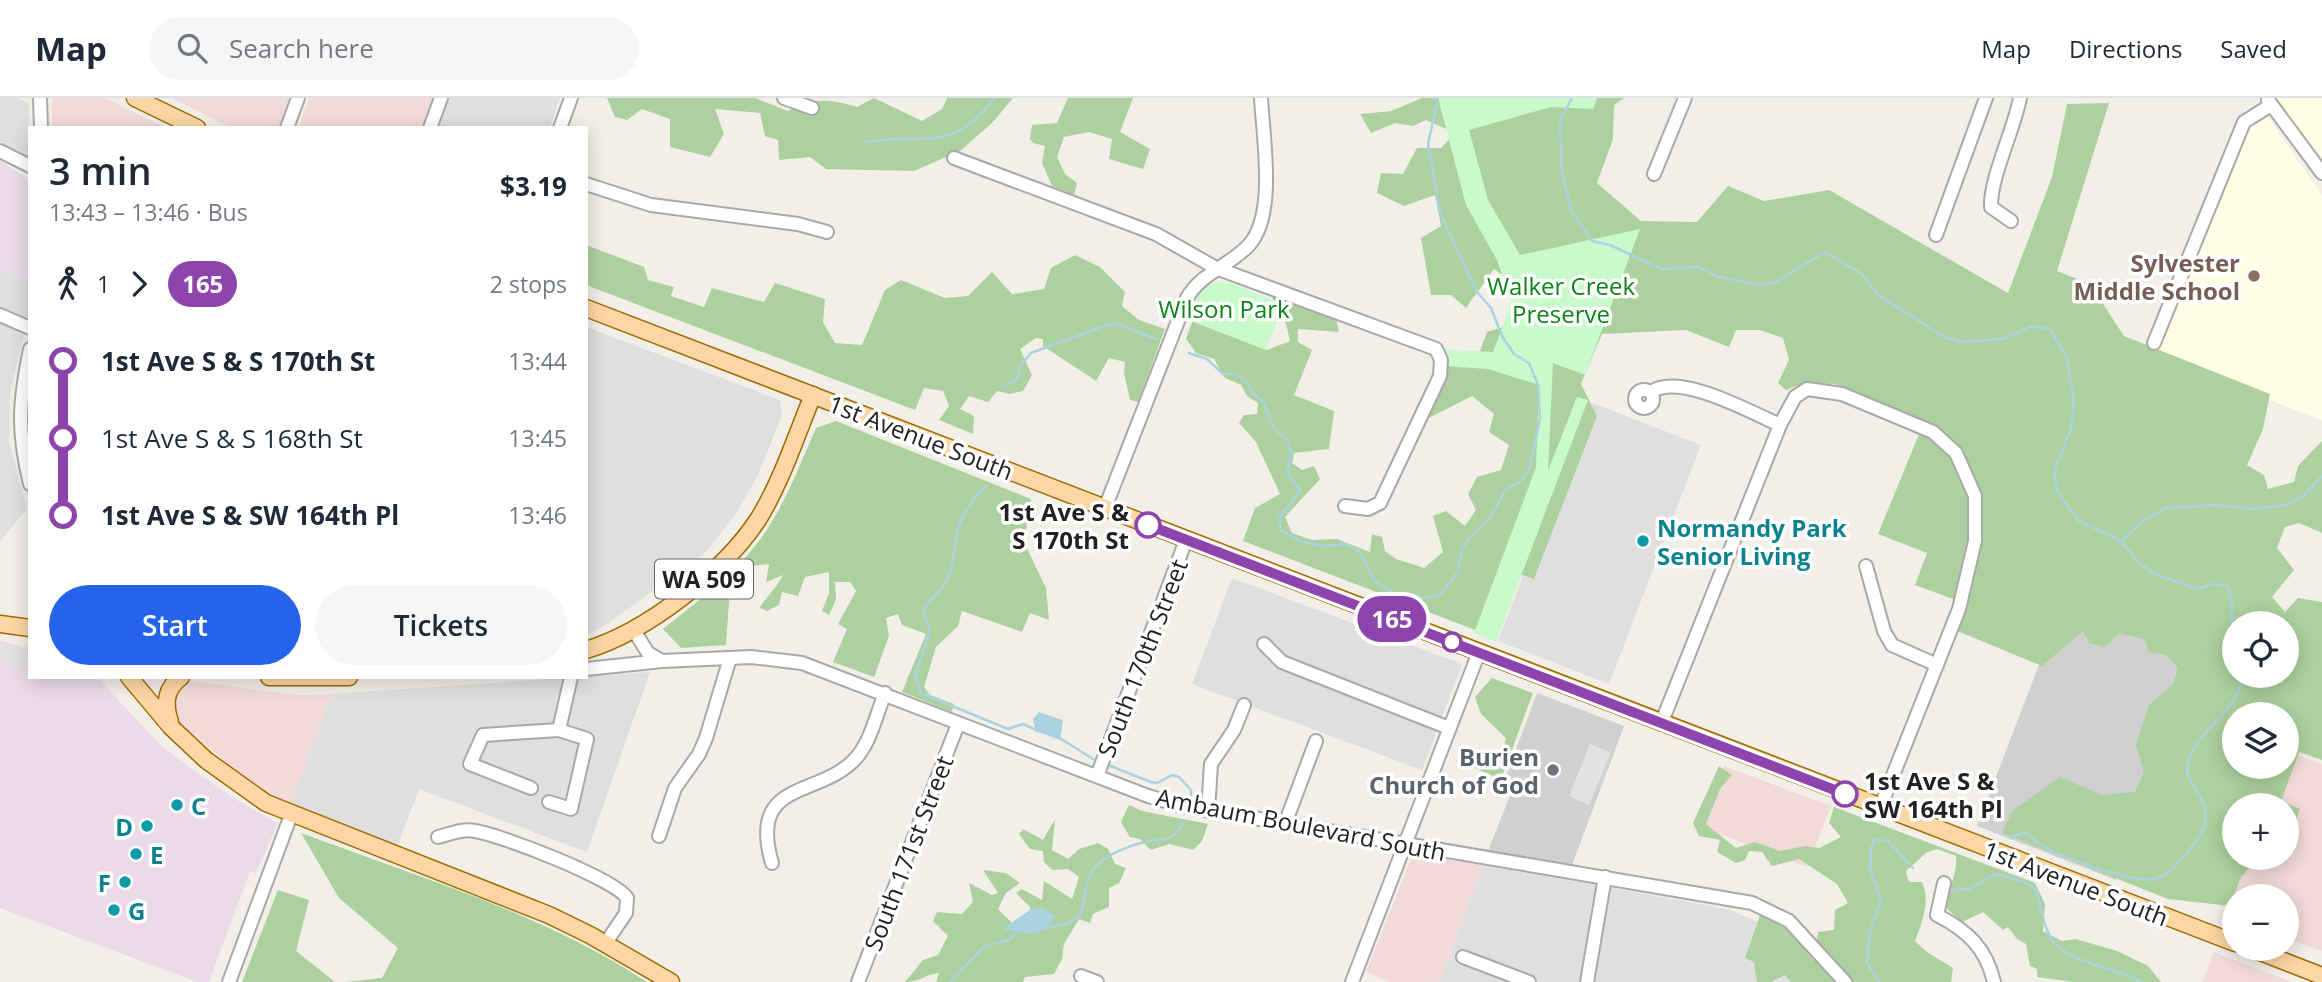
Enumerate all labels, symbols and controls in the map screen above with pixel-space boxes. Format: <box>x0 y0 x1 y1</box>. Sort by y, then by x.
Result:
search box <box>149 17 639 80</box>
text: Map <box>35 26 107 71</box>
icon: search <box>173 29 211 67</box>
text: Search here <box>229 30 374 66</box>
text: Map <box>1981 32 2031 65</box>
text: Directions <box>2069 32 2182 65</box>
text: Saved <box>2220 32 2287 65</box>
text: 3 min <box>49 144 152 196</box>
text: $3.19 <box>500 168 567 204</box>
text: 13:43 – 13:46 · Bus <box>49 196 248 228</box>
place label: Sylvester Middle School <box>2074 246 2240 307</box>
icon: walk <box>49 265 87 303</box>
icon: forward <box>120 265 158 303</box>
text: 165 <box>182 267 223 300</box>
text: 1 <box>97 268 110 300</box>
text: 2 stops <box>490 268 567 300</box>
marker: Sylvester Middle School <box>2246 268 2262 284</box>
park label: Walker Creek Preserve <box>1487 269 1635 330</box>
park label: Wilson Park <box>1158 292 1290 325</box>
text: 1st Ave S & S 170th St <box>101 343 375 379</box>
text: 13:44 <box>508 345 567 377</box>
street label: 1st Avenue South <box>824 387 1018 487</box>
text: 1st Ave S & S 168th St <box>101 420 363 456</box>
text: 13:45 <box>508 422 567 454</box>
place label: 1st Ave S & S 170th St <box>999 495 1129 556</box>
text: 1st Ave S & SW 164th Pl <box>101 497 399 533</box>
text: 13:46 <box>508 499 567 531</box>
place label: Normandy Park Senior Living <box>1657 511 1847 572</box>
marker: 1st Ave S & S 170th St <box>1135 512 1161 538</box>
marker: Normandy Park Senior Living <box>1635 533 1651 549</box>
street label: South 170th Street <box>1089 554 1195 762</box>
road number: WA 509 <box>655 559 753 598</box>
button: Start <box>49 585 301 665</box>
button: Tickets <box>315 585 567 665</box>
line badge: 165 <box>1352 596 1432 642</box>
text: 165 <box>1371 602 1413 635</box>
map controls <box>2222 611 2299 961</box>
button: locate <box>2222 611 2299 688</box>
unlabelled marker <box>1442 632 1462 652</box>
button: layers <box>2222 702 2299 779</box>
place label: Burien Church of God <box>1369 740 1539 801</box>
street label: South 171st Street <box>856 751 960 955</box>
marker: Burien Church of God <box>1545 762 1561 778</box>
place label: 1st Ave S & SW 164th Pl <box>1864 764 2003 825</box>
street label: Ambaum Boulevard South <box>1153 780 1449 868</box>
marker: 1st Ave S & SW 164th Pl <box>1832 781 1858 807</box>
place label: C <box>191 789 206 822</box>
button: + <box>2222 793 2299 870</box>
marker: C <box>169 797 185 813</box>
place label: D <box>115 810 133 843</box>
marker: D <box>139 818 155 834</box>
street label: 1st Avenue South <box>1979 833 2173 933</box>
place label: E <box>150 838 163 871</box>
marker: E <box>128 846 144 862</box>
place label: F <box>98 866 111 899</box>
marker: F <box>117 874 133 890</box>
button: − <box>2222 884 2299 961</box>
place label: G <box>128 894 145 927</box>
marker: G <box>106 902 122 918</box>

